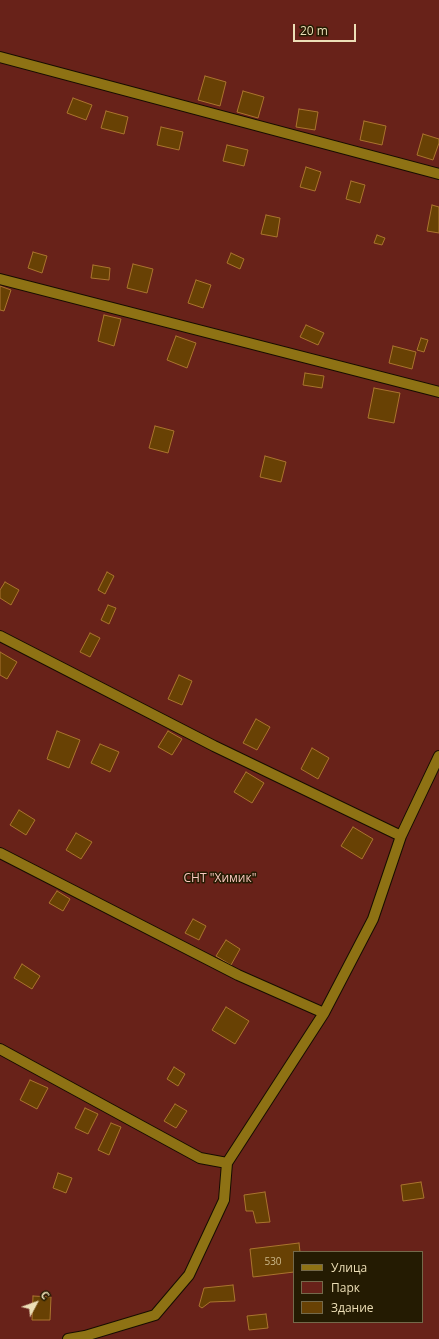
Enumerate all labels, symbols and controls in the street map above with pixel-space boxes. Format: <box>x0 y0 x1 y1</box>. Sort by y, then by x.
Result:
scale bar <box>295 16 358 42</box>
text: 20 m <box>300 22 328 39</box>
park label: СНТ "Химик" <box>184 872 256 886</box>
legend <box>293 1251 423 1323</box>
house number: 530 <box>264 1256 282 1268</box>
text: Улица <box>331 1259 367 1276</box>
text: Парк <box>331 1279 360 1296</box>
north arrow <box>16 1283 56 1323</box>
text: С <box>37 1287 53 1302</box>
text: Здание <box>331 1299 374 1316</box>

